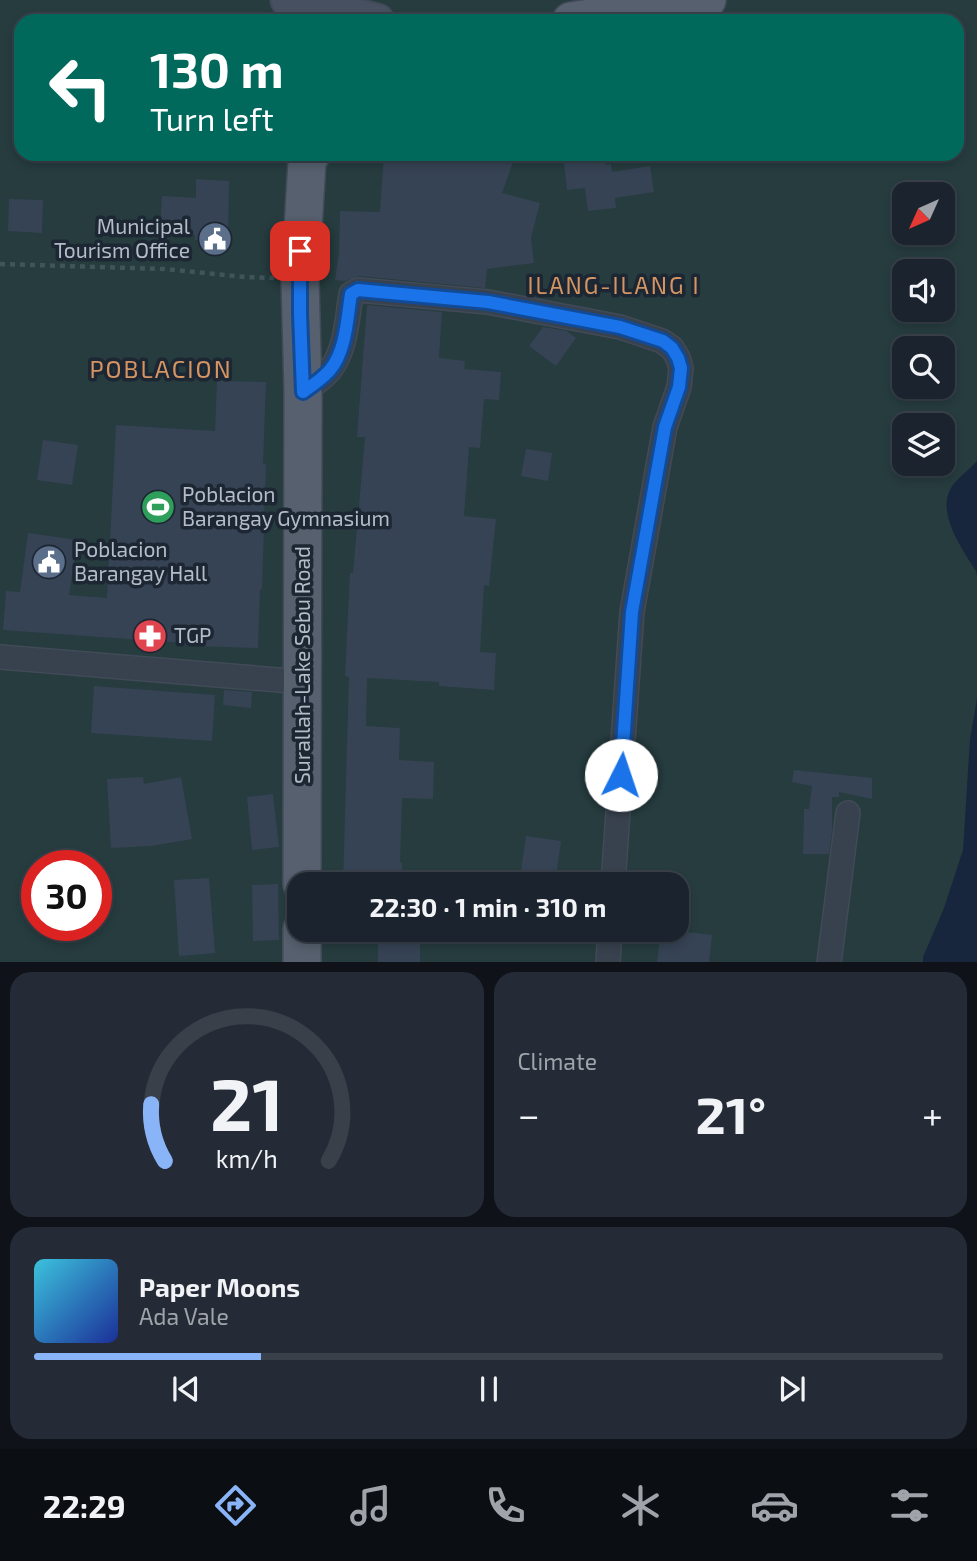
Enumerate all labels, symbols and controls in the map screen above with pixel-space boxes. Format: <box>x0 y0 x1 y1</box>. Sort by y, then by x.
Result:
text: 130 m <box>150 39 284 98</box>
icon: left <box>35 42 126 133</box>
text: Turn left <box>150 99 274 137</box>
north arrow <box>892 182 956 245</box>
map controls <box>892 182 955 476</box>
place label: Municipal Tourism Office <box>54 213 191 262</box>
public building icon: Municipal Tourism Office <box>196 220 234 258</box>
pin <box>270 221 330 281</box>
icon: arrive <box>281 232 319 270</box>
button: sound <box>892 259 955 322</box>
district label: ILANG-ILANG I <box>527 271 701 299</box>
button: search <box>892 336 955 399</box>
district label: POBLACION <box>89 354 233 383</box>
button: layers <box>892 413 955 476</box>
place label: Poblacion Barangay Gymnasium <box>182 481 390 530</box>
sports icon: Poblacion Barangay Gymnasium <box>139 488 177 526</box>
place label: Poblacion Barangay Hall <box>74 536 208 585</box>
public building icon: Poblacion Barangay Hall <box>30 543 68 581</box>
street label: Surallah-Lake Sebu Road <box>289 546 314 784</box>
pharmacy icon: TGP <box>131 617 169 655</box>
place label: TGP <box>174 622 212 647</box>
position arrow <box>584 738 658 812</box>
speed limit sign: 30 <box>21 850 112 941</box>
text: 22:30 · 1 min · 310 m <box>369 891 607 922</box>
text: Climate <box>518 1047 597 1075</box>
text: 21 <box>210 1058 284 1146</box>
text: 21° <box>696 1082 766 1144</box>
text: − <box>518 1091 540 1137</box>
text: + <box>922 1091 943 1137</box>
text: km/h <box>216 1142 278 1172</box>
text: Paper Moons <box>139 1271 300 1302</box>
text: Ada Vale <box>139 1302 229 1330</box>
icon: previous <box>167 1370 205 1408</box>
icon: pause <box>470 1370 508 1408</box>
icon: next <box>773 1370 811 1408</box>
icon: directions <box>211 1481 260 1530</box>
icon: music <box>346 1481 395 1530</box>
icon: phone <box>481 1481 530 1530</box>
icon: climate <box>616 1481 665 1530</box>
icon: car <box>750 1481 799 1530</box>
icon: filters <box>885 1481 934 1530</box>
text: 22:29 <box>43 1486 126 1524</box>

